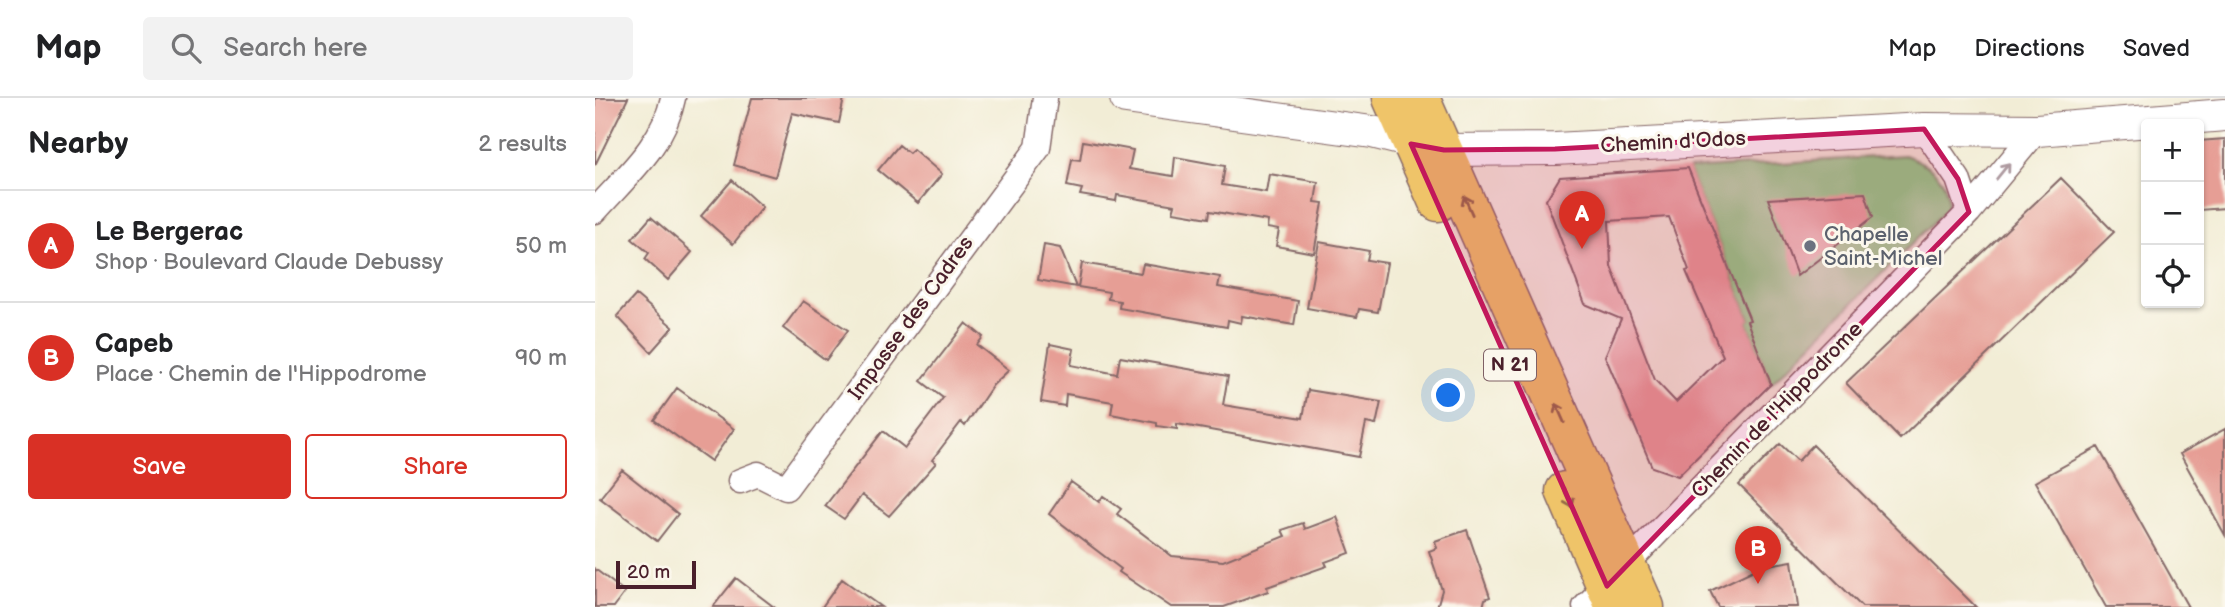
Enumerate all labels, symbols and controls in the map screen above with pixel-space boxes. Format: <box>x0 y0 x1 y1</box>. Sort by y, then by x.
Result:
search box <box>143 17 633 80</box>
text: Map <box>35 28 101 68</box>
icon: search <box>167 29 205 67</box>
text: Search here <box>223 33 367 64</box>
text: Map <box>1888 34 1936 63</box>
text: Directions <box>1974 34 2085 63</box>
text: Saved <box>2123 34 2190 63</box>
map controls <box>2141 119 2204 308</box>
button: + <box>2141 119 2204 182</box>
text: Nearby <box>28 126 128 162</box>
street label: Chemin d'Odos <box>1600 126 1746 158</box>
text: 2 results <box>478 130 567 158</box>
one-way arrow <box>1995 163 2011 181</box>
button: − <box>2141 182 2204 245</box>
pin: A <box>1559 191 1605 249</box>
one-way arrow <box>1461 195 1474 216</box>
text: Le Bergerac <box>95 217 243 248</box>
place label: Chapelle Saint-Michel <box>1824 222 1942 271</box>
street label: Impasse des Cadres <box>843 231 979 405</box>
text: A <box>44 232 58 260</box>
text: 50 m <box>515 232 567 260</box>
marker: Chapelle Saint-Michel <box>1802 238 1818 254</box>
button: locate <box>2141 245 2204 308</box>
text: Shop · Boulevard Claude Debussy <box>95 248 443 276</box>
street label: Chemin de l'Hippodrome <box>1686 316 1868 504</box>
text: Capeb <box>95 329 174 360</box>
text: B <box>43 344 59 372</box>
text: 90 m <box>515 344 567 372</box>
road number: N 21 <box>1484 350 1536 380</box>
text: Place · Chemin de l'Hippodrome <box>95 360 427 388</box>
your location <box>1431 378 1465 412</box>
one-way arrow <box>1553 403 1566 425</box>
button: Save <box>28 434 291 499</box>
button: Share <box>305 434 567 499</box>
one-way arrow <box>1562 486 1575 508</box>
pin: B <box>1735 526 1781 584</box>
scale bar <box>616 558 697 590</box>
text: 20 m <box>627 561 670 584</box>

